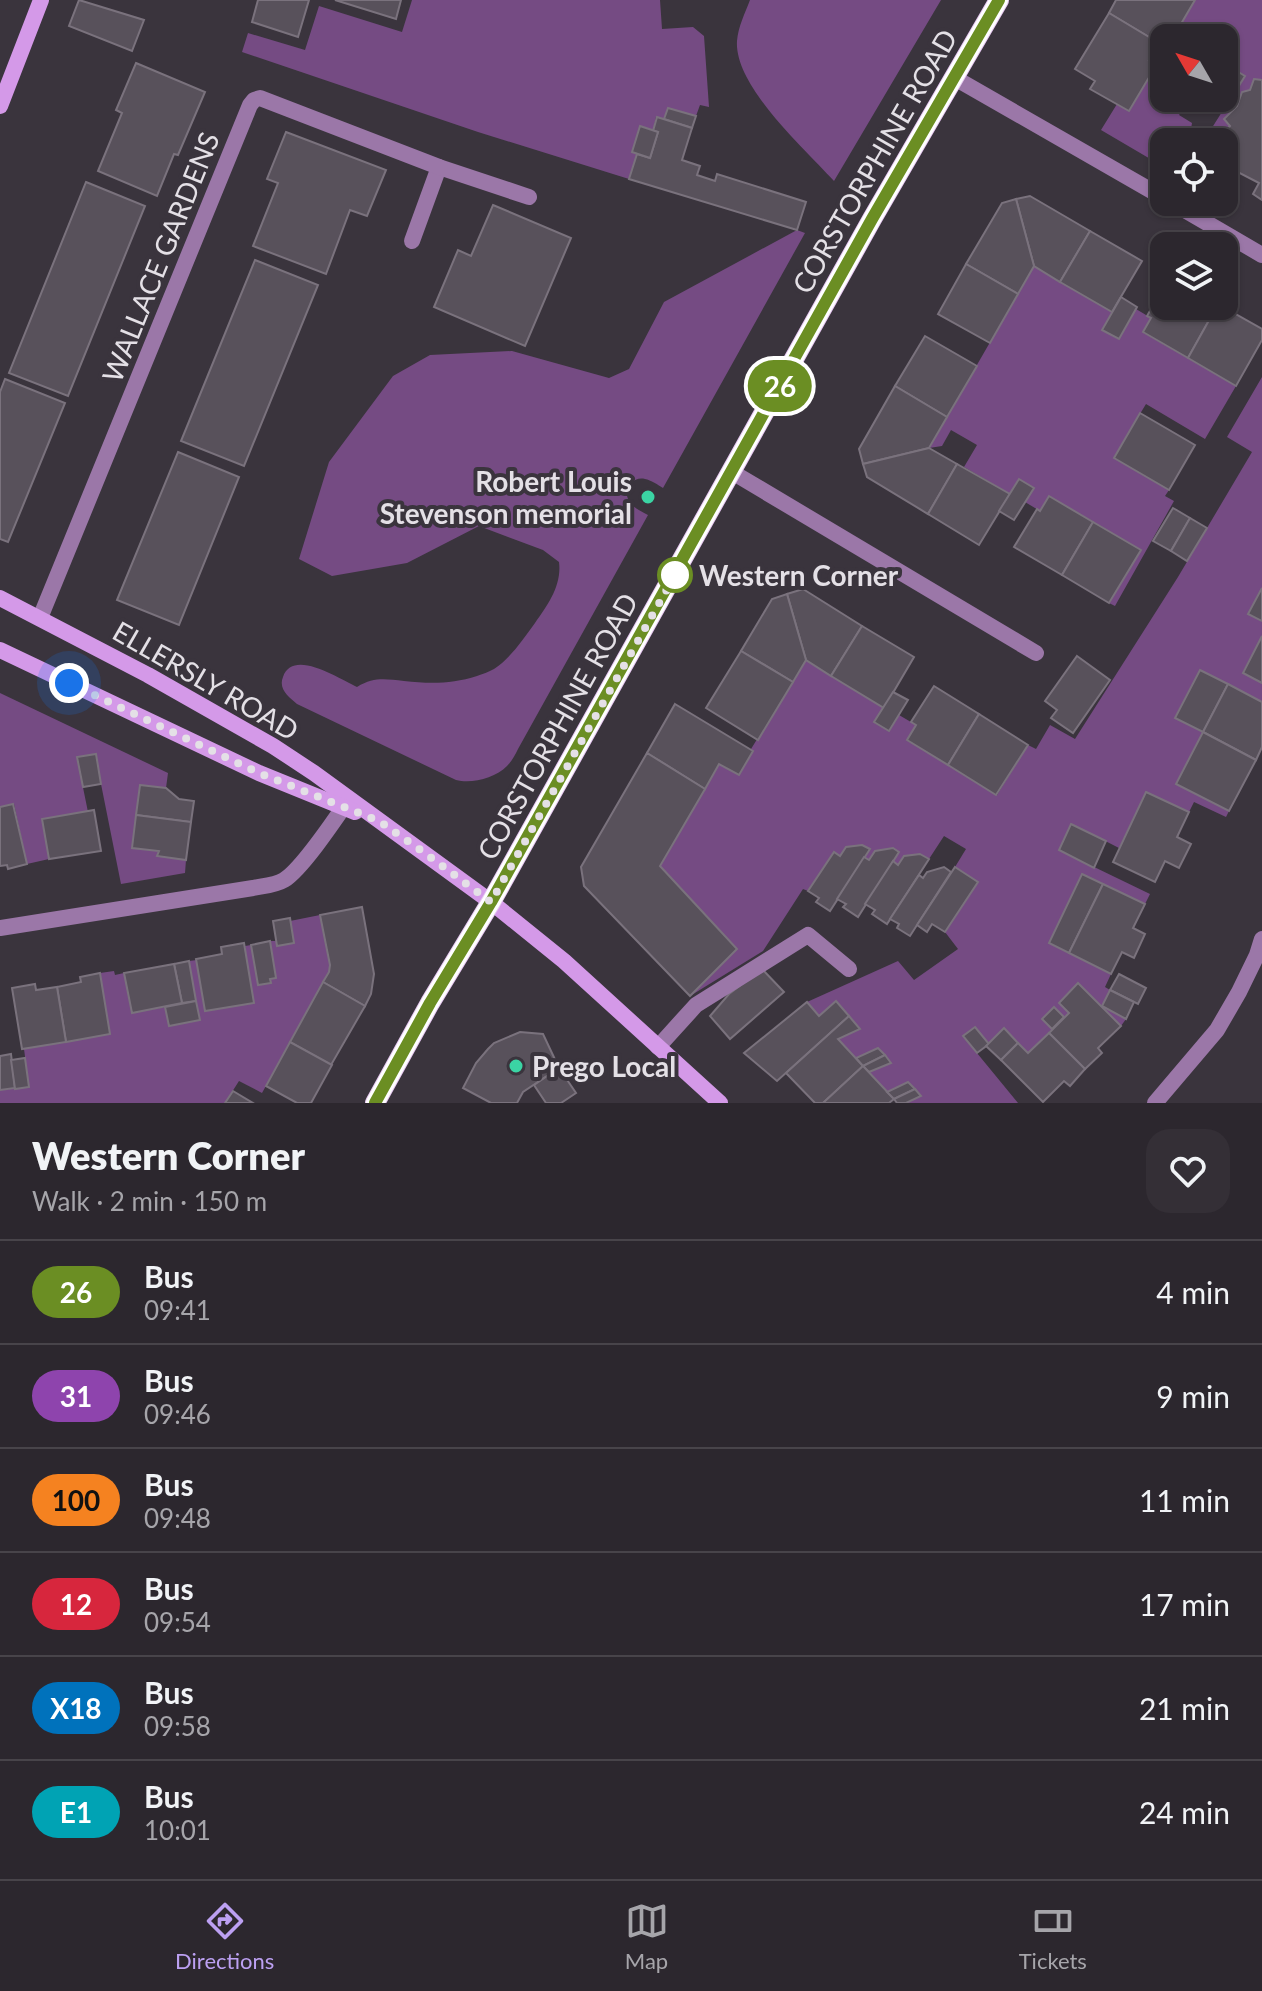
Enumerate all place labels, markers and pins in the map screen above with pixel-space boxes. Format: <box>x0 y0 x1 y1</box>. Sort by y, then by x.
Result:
place label: Robert Louis Stevenson memorial <box>380 464 632 530</box>
marker: Robert Louis Stevenson memorial <box>639 488 657 506</box>
marker: Western Corner <box>658 558 692 592</box>
place label: Western Corner <box>699 558 899 592</box>
place label: Prego Local <box>532 1049 676 1083</box>
marker: Prego Local <box>507 1057 525 1075</box>

